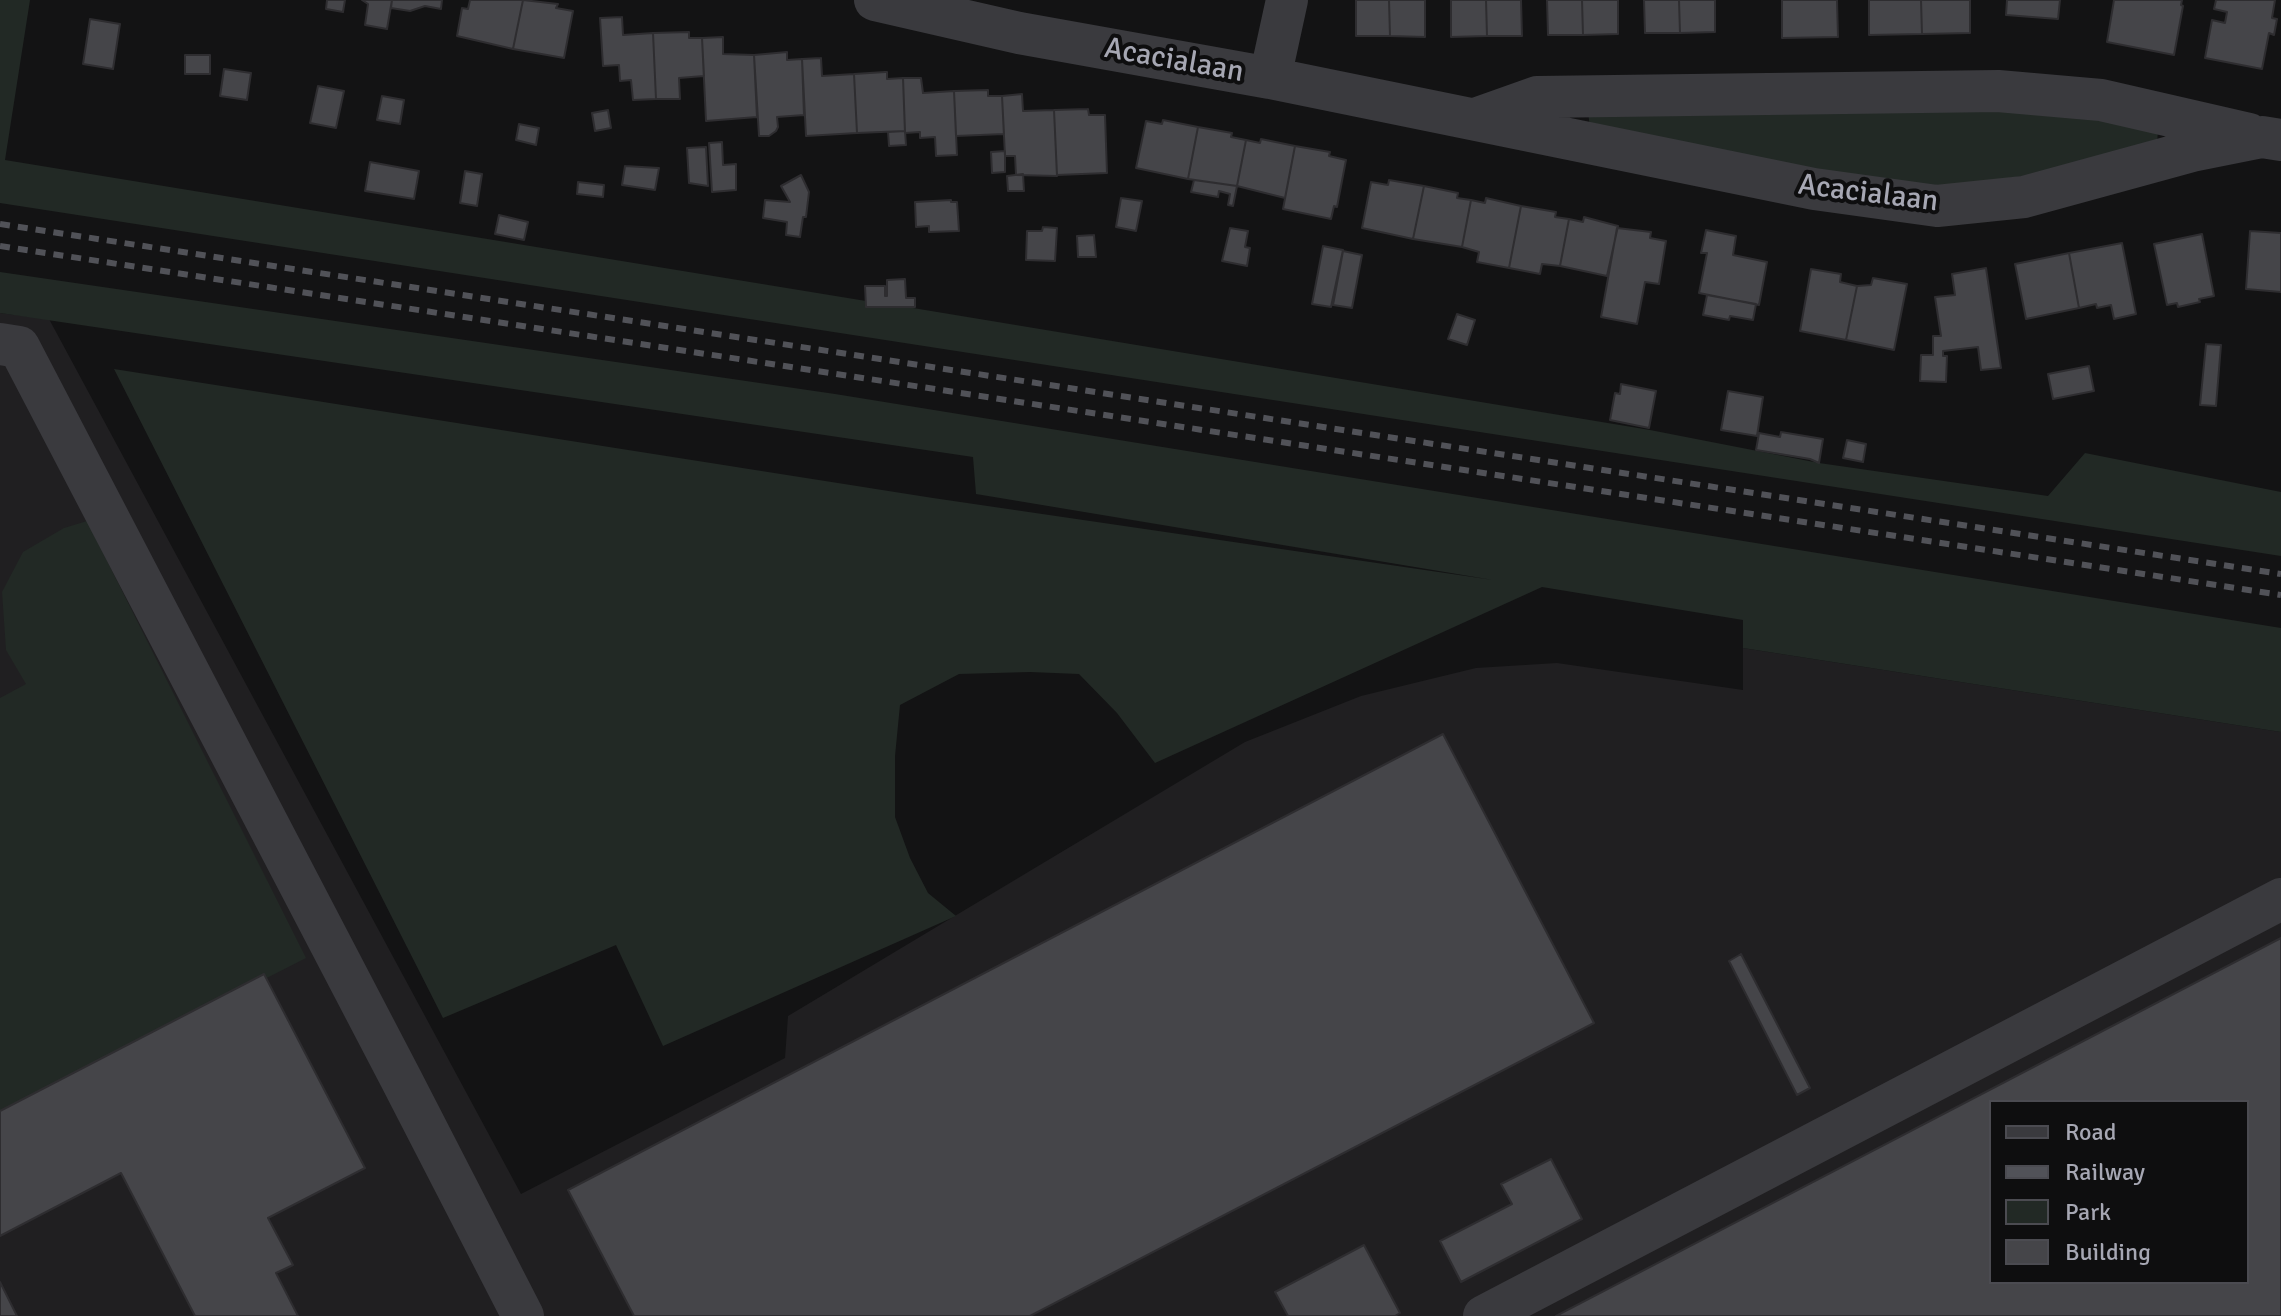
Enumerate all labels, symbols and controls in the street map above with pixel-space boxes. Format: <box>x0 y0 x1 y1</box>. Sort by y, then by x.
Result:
street label: Acacialaan <box>1102 31 1246 91</box>
street label: Acacialaan <box>1796 168 1940 220</box>
legend <box>1989 1100 2249 1284</box>
text: Road <box>2065 1117 2116 1147</box>
text: Railway <box>2065 1157 2145 1187</box>
text: Park <box>2065 1197 2111 1227</box>
text: Building <box>2065 1237 2151 1267</box>

